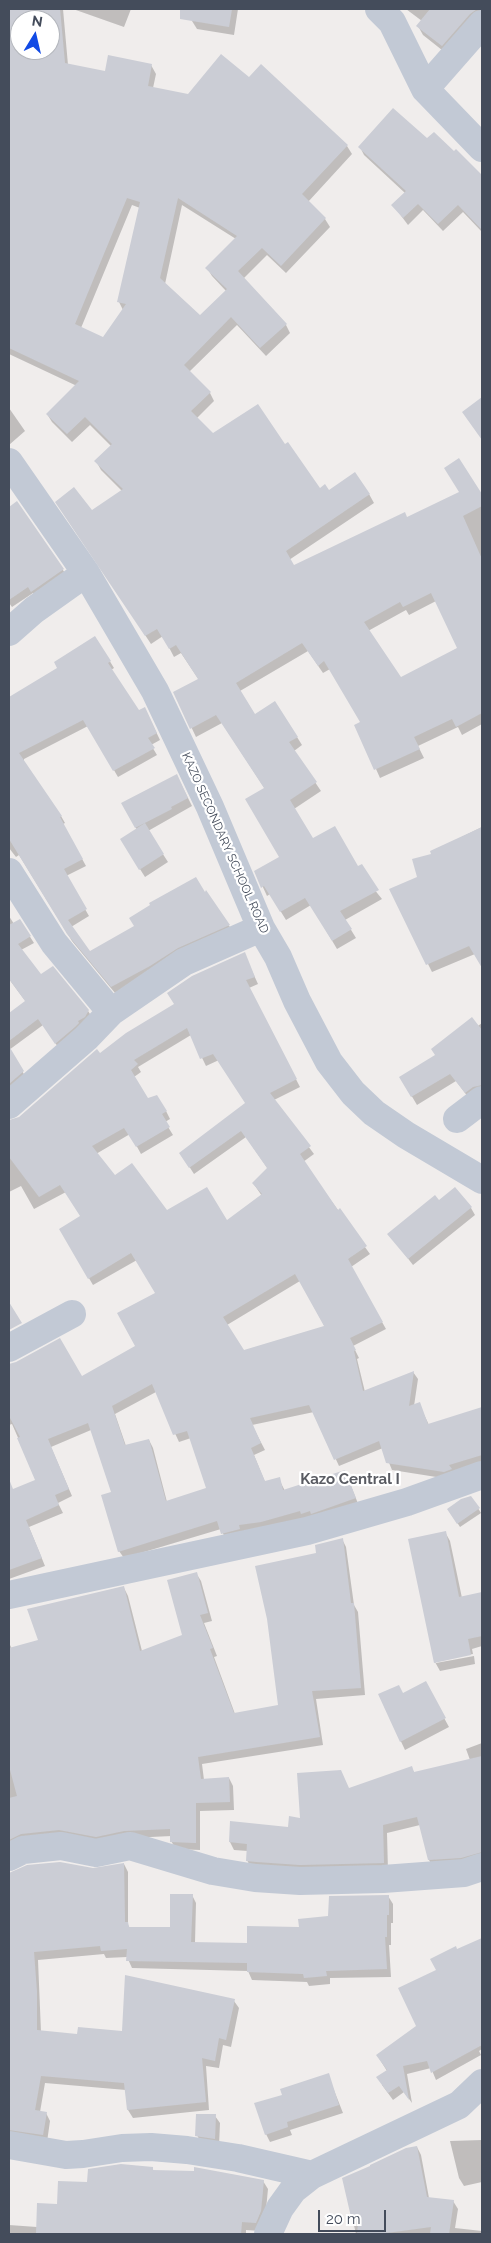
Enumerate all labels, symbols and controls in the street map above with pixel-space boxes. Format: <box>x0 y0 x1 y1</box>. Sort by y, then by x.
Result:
north arrow <box>10 10 60 60</box>
text: N <box>31 12 44 30</box>
street label: KAZO SECONDARY SCHOOL ROAD <box>178 750 272 936</box>
district label: Kazo Central I <box>300 1470 400 1488</box>
scale bar <box>321 2200 388 2232</box>
text: 20 m <box>326 2210 361 2228</box>

